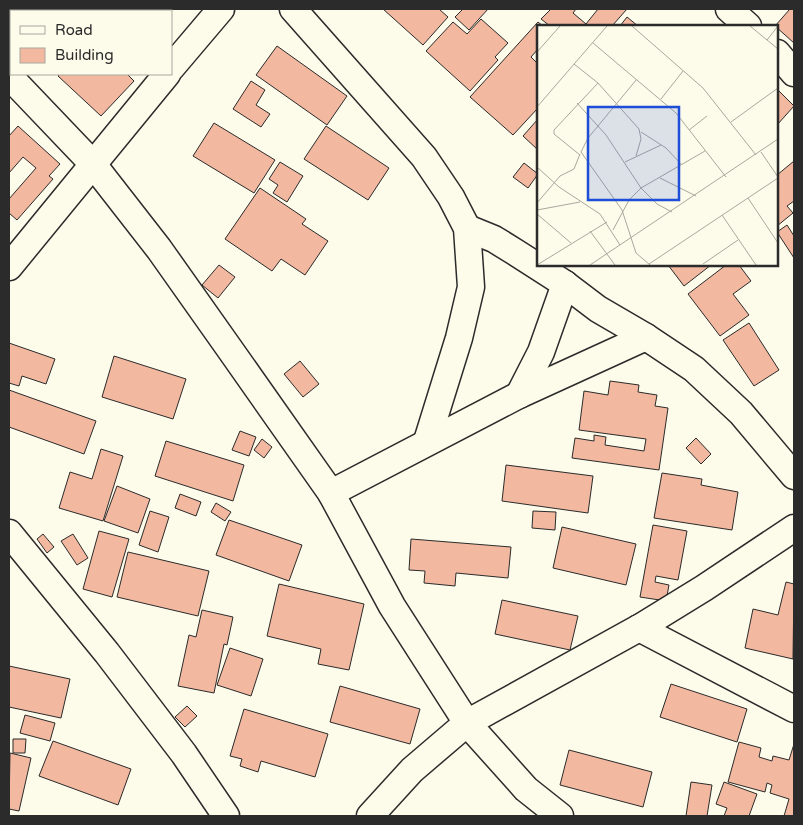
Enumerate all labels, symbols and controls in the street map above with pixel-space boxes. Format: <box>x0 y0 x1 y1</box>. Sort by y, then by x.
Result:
legend <box>10 10 172 75</box>
text: Road <box>55 21 93 39</box>
inset map <box>537 25 778 266</box>
text: Building <box>55 46 114 64</box>

